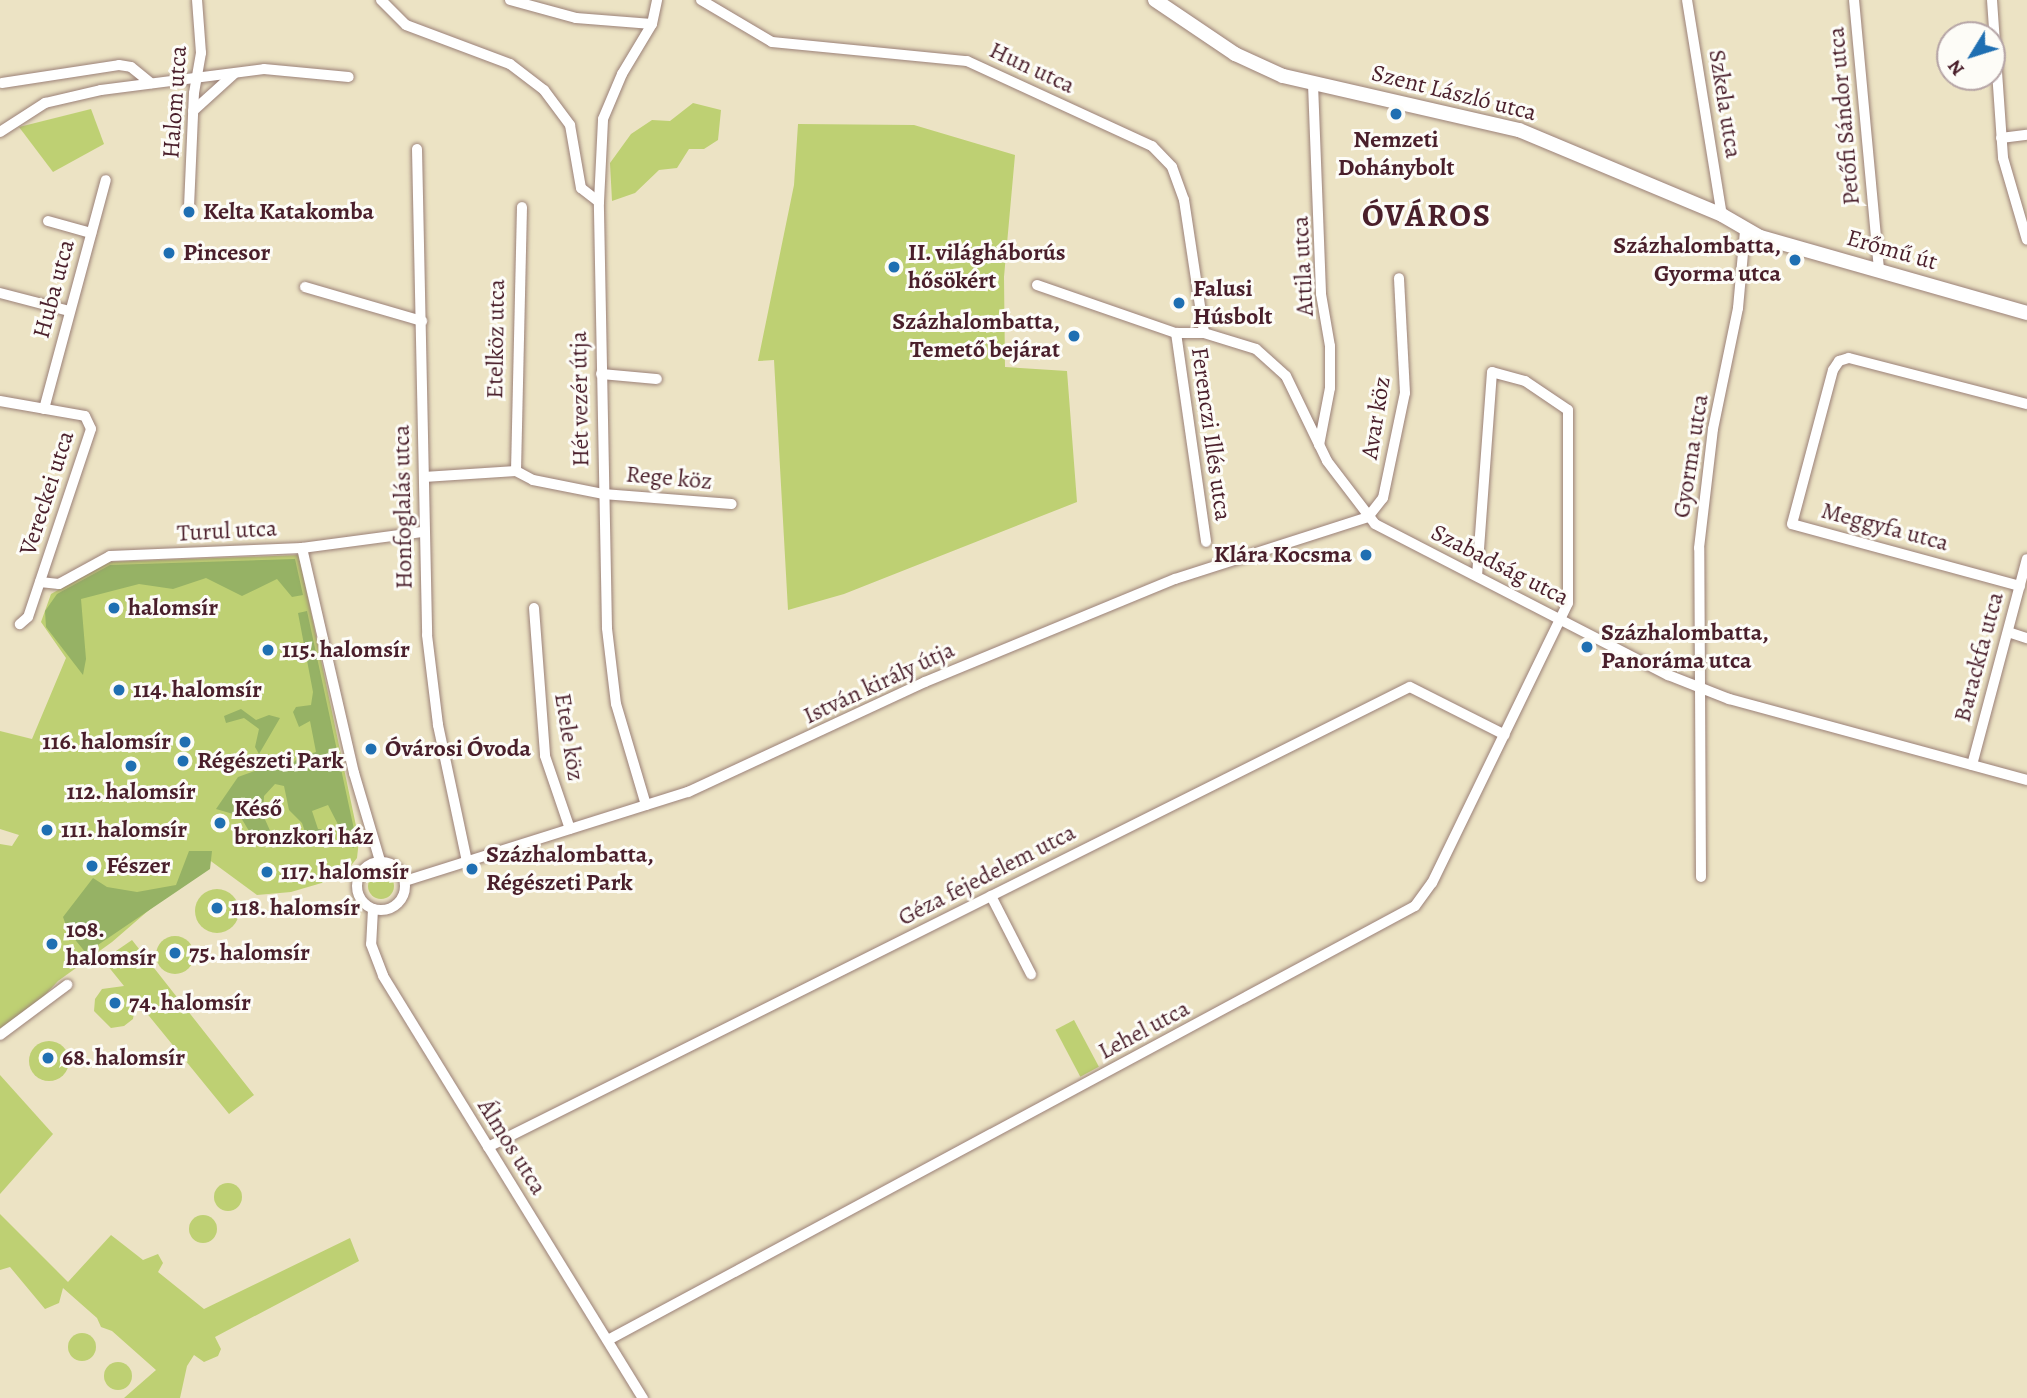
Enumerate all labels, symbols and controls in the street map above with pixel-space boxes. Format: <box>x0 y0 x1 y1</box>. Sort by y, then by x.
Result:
north arrow <box>1936 21 2006 91</box>
street label: Petőfi Sándor utca <box>1822 26 1866 206</box>
street label: Hun utca <box>985 36 1079 100</box>
street label: Halom utca <box>157 44 193 160</box>
street label: Szkela utca <box>1702 48 1748 160</box>
text: N <box>1942 54 1971 81</box>
street label: Szent László utca <box>1369 59 1539 127</box>
marker: Nemzeti Dohánybolt <box>1388 106 1404 122</box>
place label: Nemzeti Dohánybolt <box>1338 126 1454 182</box>
district label: ÓVÁROS <box>1363 196 1491 234</box>
place label: Kelta Katakomba <box>203 198 374 226</box>
marker: Kelta Katakomba <box>181 204 197 220</box>
street label: Attila utca <box>1286 215 1320 317</box>
street label: Erőmű út <box>1843 223 1941 277</box>
place label: Százhalombatta, Gyorma utca <box>1613 232 1781 288</box>
street label: Huba utca <box>27 236 81 342</box>
place label: Pincesor <box>183 239 270 267</box>
place label: II. világháborús hősökért <box>908 239 1066 295</box>
marker: Pincesor <box>161 245 177 261</box>
marker: Százhalombatta, Gyorma utca <box>1787 252 1803 268</box>
marker: II. világháborús hősökért <box>886 259 902 275</box>
place label: Falusi Húsbolt <box>1193 275 1273 331</box>
street label: Etelköz utca <box>481 279 511 399</box>
marker: Falusi Húsbolt <box>1171 295 1187 311</box>
place label: Százhalombatta, Temető bejárat <box>892 308 1060 364</box>
marker: Százhalombatta, Temető bejárat <box>1066 328 1082 344</box>
street label: Hét vezér útja <box>564 331 596 467</box>
street label: Ferenczi Illés utca <box>1185 345 1237 523</box>
street label: Avar köz <box>1355 375 1397 461</box>
street label: Gyorma utca <box>1667 392 1715 520</box>
street label: Honfoglalás utca <box>387 424 419 590</box>
street label: Vereckei utca <box>13 427 81 559</box>
street label: Rege köz <box>625 460 713 496</box>
street label: Meggyfa utca <box>1818 496 1952 558</box>
street label: Turul utca <box>176 514 278 548</box>
street label: Szabadság utca <box>1426 518 1574 612</box>
place label: Klára Kocsma <box>1214 541 1352 569</box>
marker: Klára Kocsma <box>1358 547 1374 563</box>
street label: Barackfa utca <box>1948 589 2010 725</box>
place label: halomsír <box>128 594 218 622</box>
marker: halomsír <box>106 600 122 616</box>
place label: Százhalombatta, Panoráma utca <box>1601 619 1769 675</box>
street label: István király útja <box>799 635 959 731</box>
place label: 115. halomsír <box>282 636 410 664</box>
marker: Százhalombatta, Panoráma utca <box>1579 639 1595 655</box>
marker: 115. halomsír <box>260 642 276 658</box>
place label: 114. halomsír <box>133 676 262 704</box>
marker: 114. halomsír <box>111 682 127 698</box>
street label: Etele köz <box>548 691 590 783</box>
place label: 116. halomsír <box>42 728 171 756</box>
marker: 116. halomsír <box>177 734 193 750</box>
place label: Óvárosi Óvoda <box>385 735 531 763</box>
marker: Óvárosi Óvoda <box>363 741 379 757</box>
place label: Régészeti Park <box>197 747 344 775</box>
marker: Régészeti Park <box>175 753 191 769</box>
marker: 112. halomsír <box>123 758 139 774</box>
place label: 112. halomsír <box>66 778 196 806</box>
place label: Késő bronzkori ház <box>234 795 374 851</box>
marker: Késő bronzkori ház <box>212 815 228 831</box>
place label: 111. halomsír <box>61 816 188 844</box>
street label: Géza fejedelem utca <box>893 818 1081 932</box>
marker: 111. halomsír <box>39 822 55 838</box>
place label: Százhalombatta, Régészeti Park <box>486 841 654 897</box>
place label: Fészer <box>106 852 170 880</box>
marker: Fészer <box>84 858 100 874</box>
place label: 117. halomsír <box>281 858 409 886</box>
marker: Százhalombatta, Régészeti Park <box>464 861 480 877</box>
marker: 117. halomsír <box>259 864 275 880</box>
place label: 118. halomsír <box>231 894 361 922</box>
marker: 118. halomsír <box>209 900 225 916</box>
place label: 108. halomsír <box>66 916 156 972</box>
marker: 108. halomsír <box>44 936 60 952</box>
place label: 75. halomsír <box>189 939 310 967</box>
marker: 75. halomsír <box>167 945 183 961</box>
place label: 74. halomsír <box>129 989 251 1017</box>
street label: Lehel utca <box>1093 994 1195 1066</box>
marker: 74. halomsír <box>107 995 123 1011</box>
place label: 68. halomsír <box>62 1044 186 1072</box>
marker: 68. halomsír <box>40 1050 56 1066</box>
street label: Álmos utca <box>471 1094 553 1200</box>

